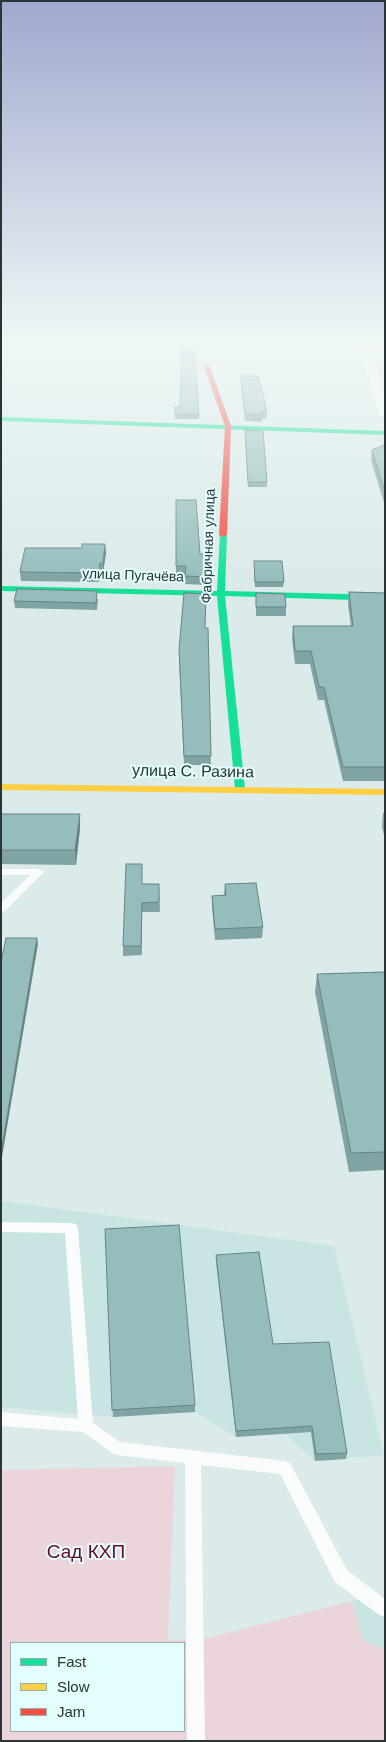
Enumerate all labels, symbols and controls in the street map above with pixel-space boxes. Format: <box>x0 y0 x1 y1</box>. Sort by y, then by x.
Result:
street label: Фабричная улица <box>199 488 219 604</box>
street label: улица Пугачёва <box>82 566 184 586</box>
street label: улица С. Разина <box>132 761 254 783</box>
park label: Сад КХП <box>47 1542 125 1564</box>
legend <box>10 1642 185 1732</box>
text: Fast <box>57 1653 86 1670</box>
text: Slow <box>57 1678 90 1695</box>
text: Jam <box>57 1703 85 1720</box>

